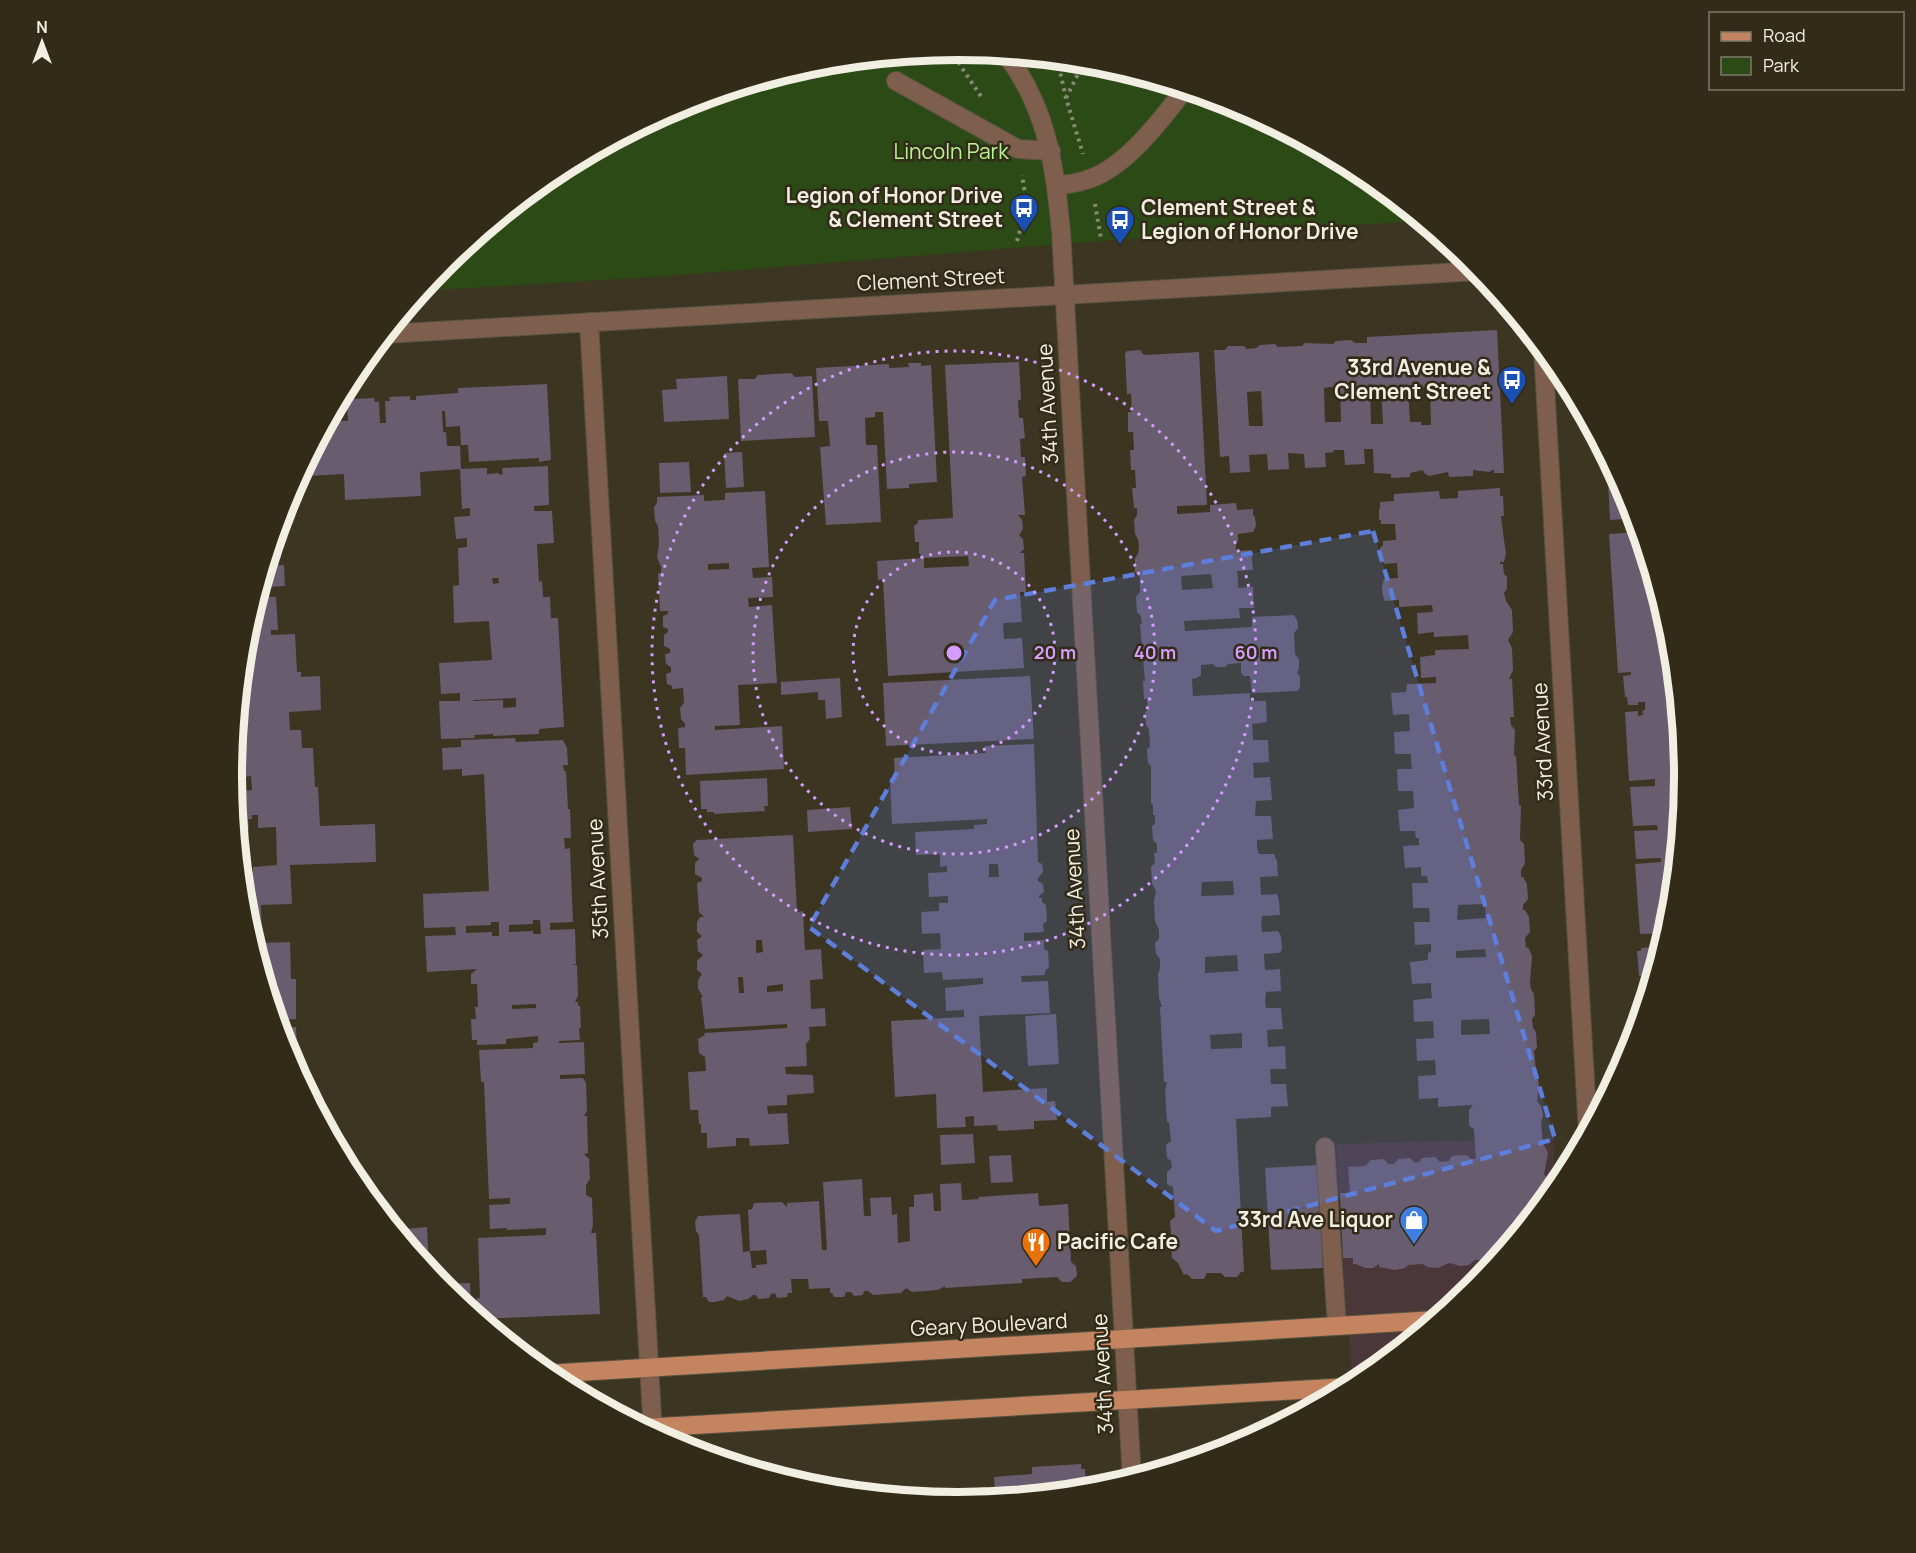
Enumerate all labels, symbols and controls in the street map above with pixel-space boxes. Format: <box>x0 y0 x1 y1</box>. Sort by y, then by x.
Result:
north arrow <box>12 12 72 72</box>
legend <box>1709 12 1904 90</box>
text: N <box>36 16 48 38</box>
text: Road <box>1763 23 1806 47</box>
text: Park <box>1763 53 1800 77</box>
park label: Lincoln Park <box>893 137 1009 165</box>
place label: Legion of Honor Drive & Clement Street <box>785 181 1003 233</box>
bus stop icon: Legion of Honor Drive & Clement Street <box>1008 192 1040 234</box>
place label: Clement Street & Legion of Honor Drive <box>1141 193 1359 245</box>
bus stop icon: Clement Street & Legion of Honor Drive <box>1104 204 1136 246</box>
street label: Clement Street <box>856 261 1006 297</box>
street label: 34th Avenue <box>1030 343 1064 465</box>
place label: 33rd Avenue & Clement Street <box>1334 353 1491 405</box>
bus stop icon: 33rd Avenue & Clement Street <box>1496 364 1528 406</box>
text: 20 m <box>1034 640 1076 664</box>
text: 40 m <box>1134 640 1176 664</box>
text: 60 m <box>1235 640 1277 664</box>
centre of rings <box>944 643 964 663</box>
street label: 33rd Avenue <box>1525 682 1559 802</box>
street label: 35th Avenue <box>580 818 614 940</box>
street label: 34th Avenue <box>1057 828 1091 950</box>
shop icon: 33rd Ave Liquor <box>1398 1204 1430 1246</box>
place label: 33rd Ave Liquor <box>1237 1205 1393 1233</box>
restaurant icon: Pacific Cafe <box>1020 1226 1052 1268</box>
place label: Pacific Cafe <box>1057 1227 1178 1255</box>
street label: Geary Boulevard <box>910 1306 1068 1342</box>
street label: 34th Avenue <box>1085 1313 1119 1435</box>

